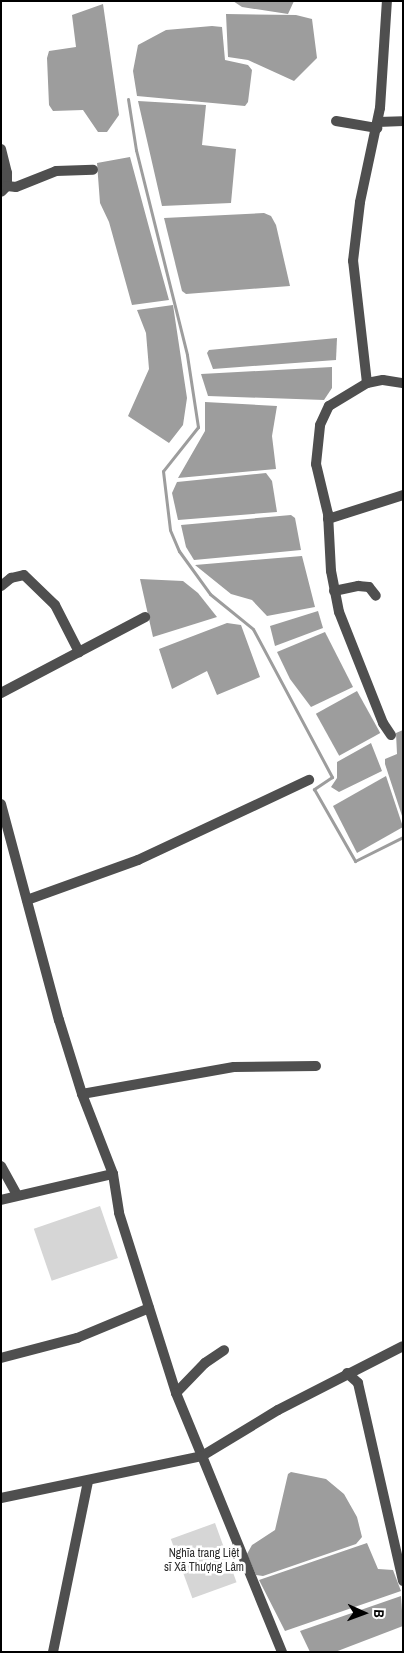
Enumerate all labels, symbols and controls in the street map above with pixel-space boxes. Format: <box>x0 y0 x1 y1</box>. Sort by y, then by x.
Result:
park label: Nghĩa trang Liệt sĩ Xã Thượng Lâm <box>164 1547 244 1575</box>
north arrow <box>339 1588 389 1638</box>
text: B <box>370 1609 388 1618</box>

